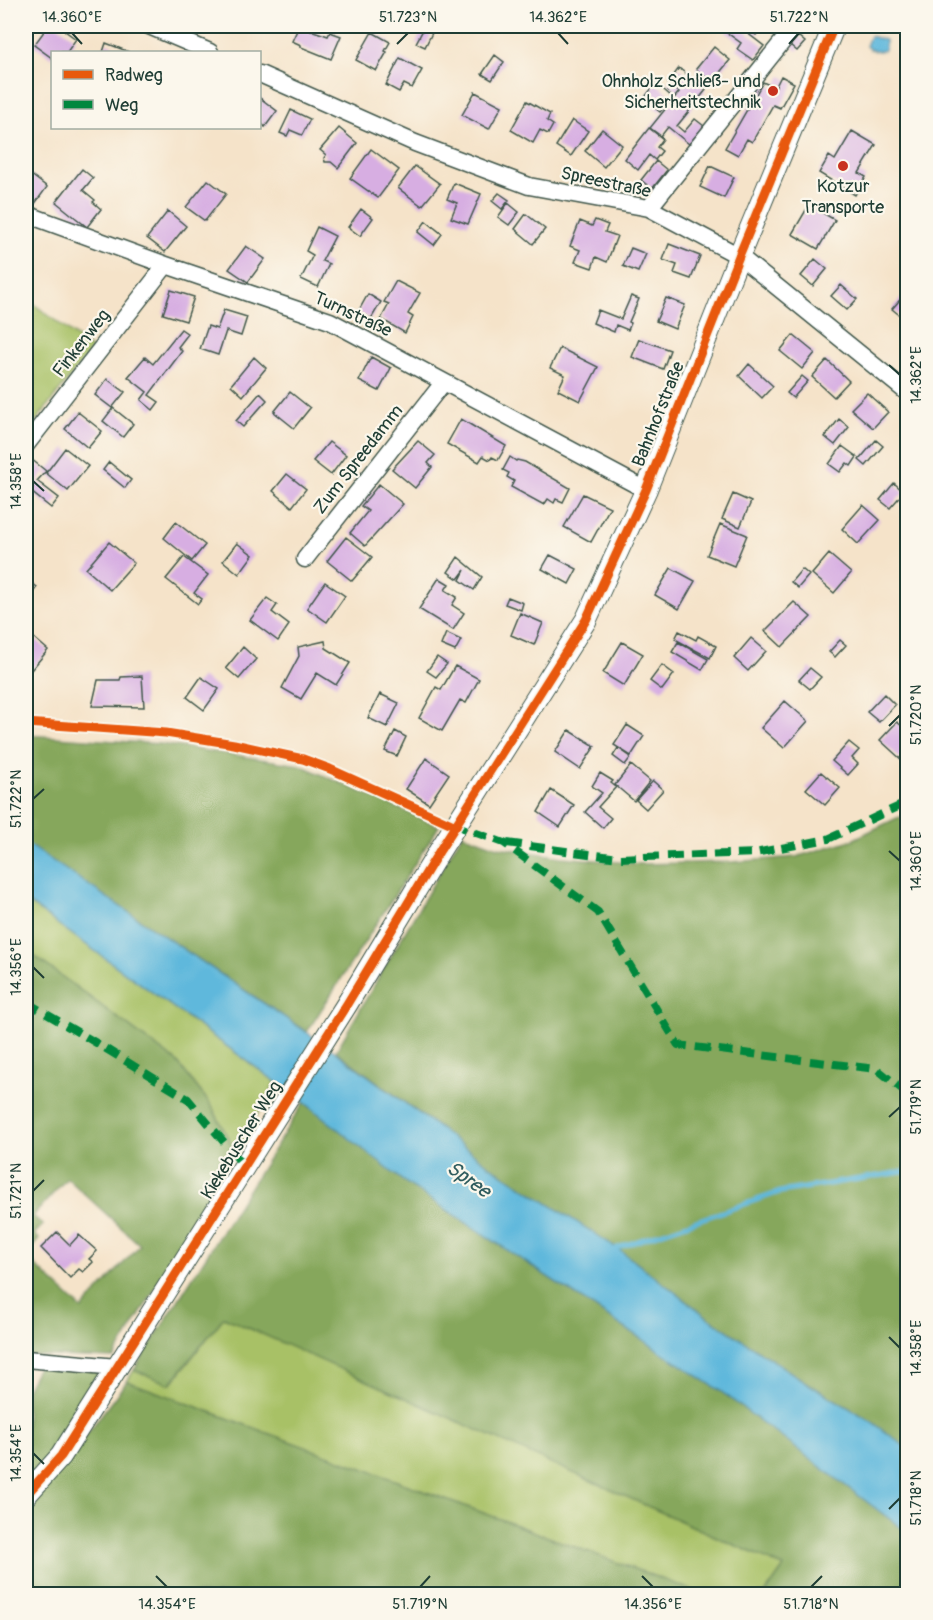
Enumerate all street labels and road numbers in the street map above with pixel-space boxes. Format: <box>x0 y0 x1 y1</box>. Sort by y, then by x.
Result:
street label: Spreestraße <box>559 162 653 203</box>
street label: Turnstraße <box>310 286 396 343</box>
street label: Finkenweg <box>48 305 115 382</box>
street label: Bahnhofstraße <box>627 358 690 470</box>
street label: Zum Spreedamm <box>308 400 408 519</box>
street label: Kiekebuscher Weg <box>196 1077 287 1204</box>

